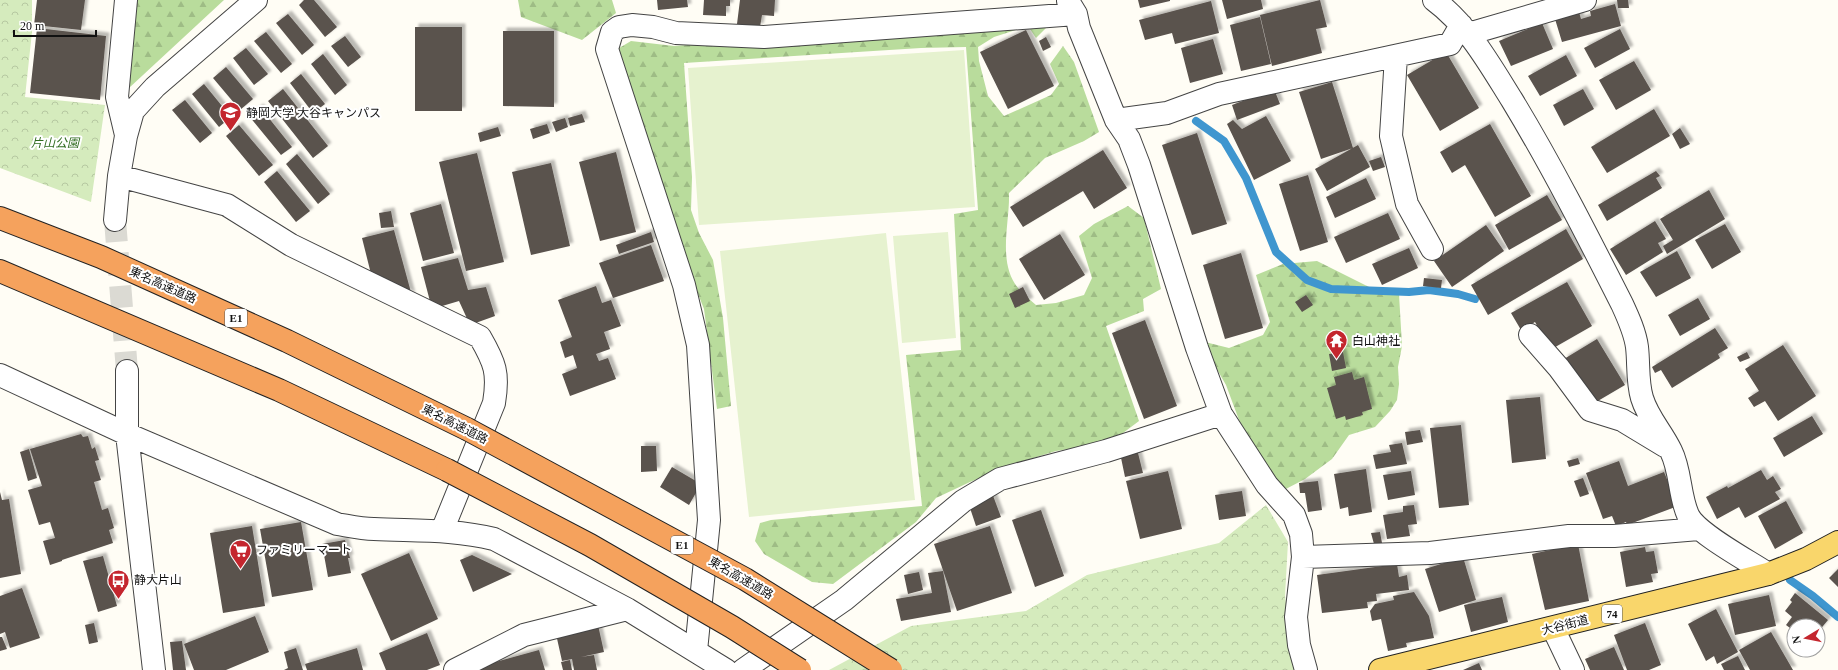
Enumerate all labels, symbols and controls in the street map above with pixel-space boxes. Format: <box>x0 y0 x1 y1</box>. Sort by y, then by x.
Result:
scale bar <box>14 12 96 38</box>
text: 20 m <box>20 19 45 33</box>
school or university icon: 静岡大学 大谷キャンパス <box>218 100 244 133</box>
place label: 静岡大学 大谷キャンパス <box>246 106 381 120</box>
park label: 片山公園 <box>31 136 81 150</box>
street label: 東名高速道路 <box>127 264 199 306</box>
road number: E1 <box>225 309 247 327</box>
temple icon: 白山神社 <box>1324 328 1350 361</box>
place label: 白山神社 <box>1352 334 1400 348</box>
street label: 東名高速道路 <box>420 401 490 447</box>
road number: E1 <box>671 536 693 554</box>
supermarket icon: ファミリーマート <box>228 537 254 570</box>
place label: ファミリーマート <box>256 543 352 557</box>
street label: 東名高速道路 <box>706 554 776 602</box>
bus stop icon: 静大片山 <box>105 567 131 600</box>
place label: 静大片山 <box>134 573 182 587</box>
road number: 74 <box>1602 605 1622 623</box>
street label: 大谷街道 <box>1540 612 1590 638</box>
north arrow <box>1786 618 1826 658</box>
text: N <box>1790 635 1803 645</box>

